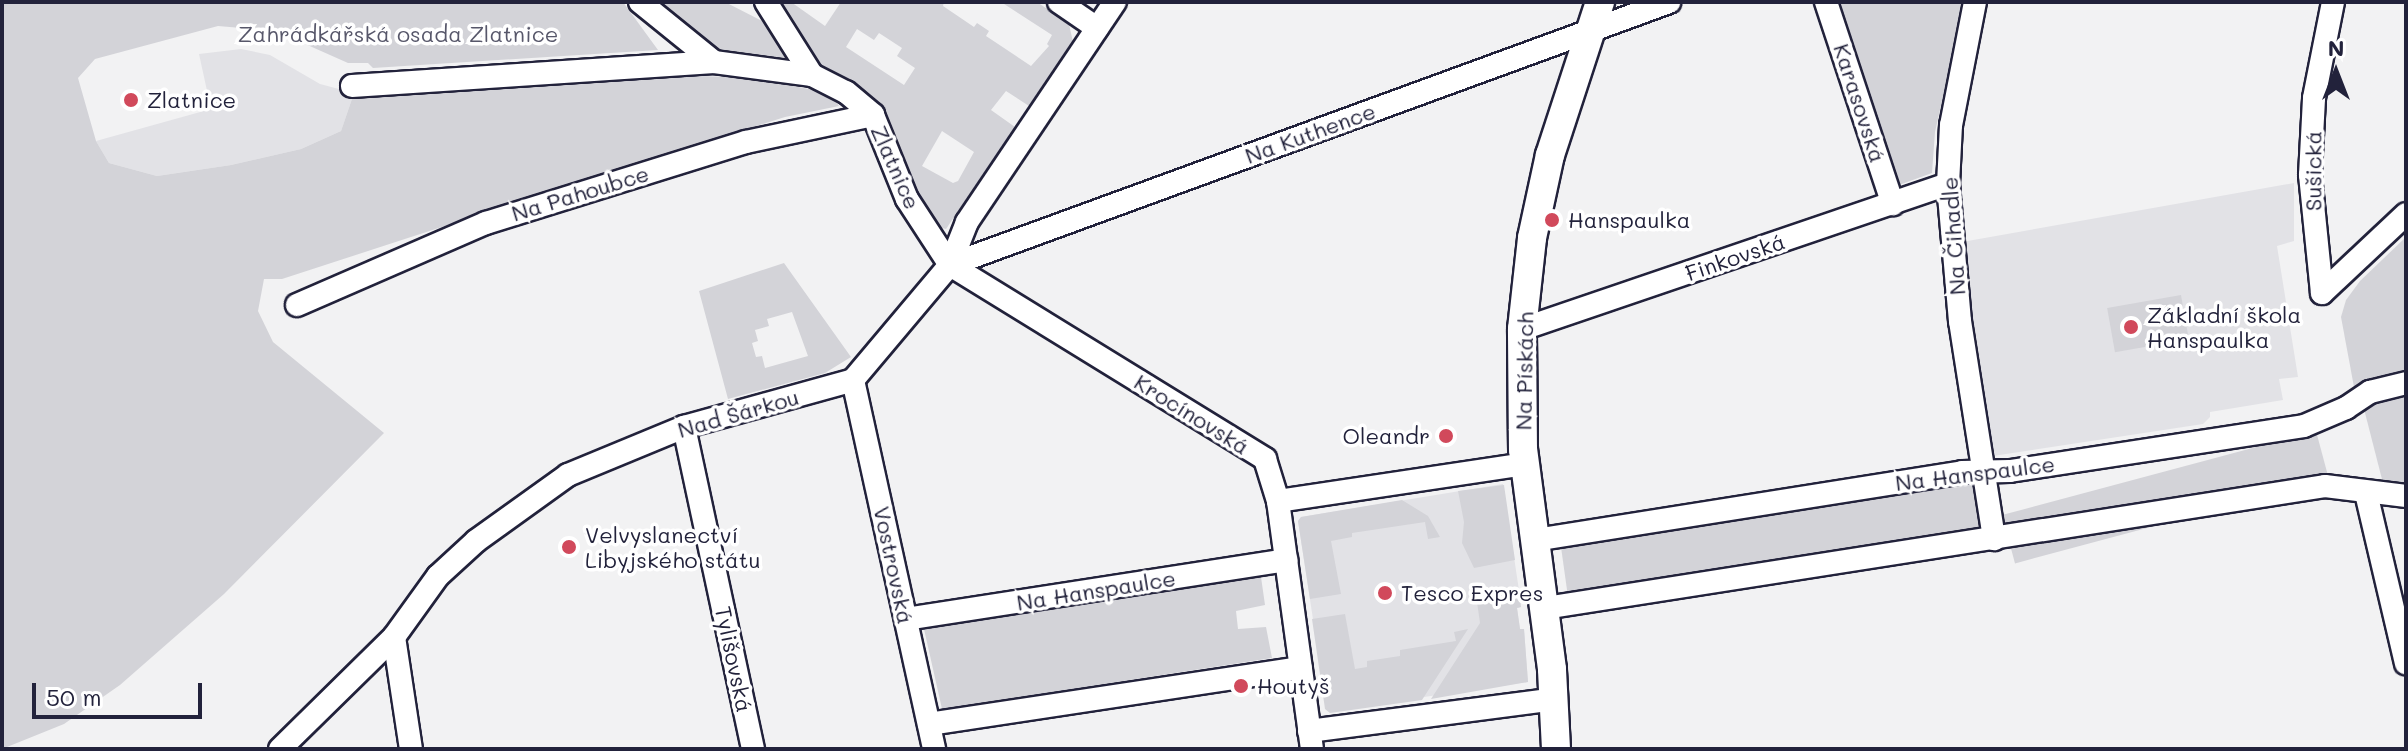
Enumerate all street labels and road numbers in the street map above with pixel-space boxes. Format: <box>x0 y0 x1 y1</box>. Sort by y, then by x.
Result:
street label: Karasovská <box>1828 40 1892 166</box>
street label: Na Kuthence <box>1241 97 1379 169</box>
street label: Zlatnice <box>866 121 926 213</box>
street label: Sušická <box>2300 131 2326 211</box>
street label: Na Pahoubce <box>508 160 652 226</box>
street label: Na Čihadle <box>1936 176 1970 296</box>
street label: Finkovská <box>1682 228 1788 286</box>
street label: Na Pískách <box>1510 311 1538 431</box>
street label: Krocínovská <box>1130 368 1254 460</box>
street label: Nad Šárkou <box>674 383 802 443</box>
street label: Na Hanspaulce <box>1894 450 2056 496</box>
street label: Vostrovská <box>869 504 919 626</box>
street label: Na Hanspaulce <box>1015 564 1177 616</box>
street label: Tylišovská <box>710 604 758 714</box>

